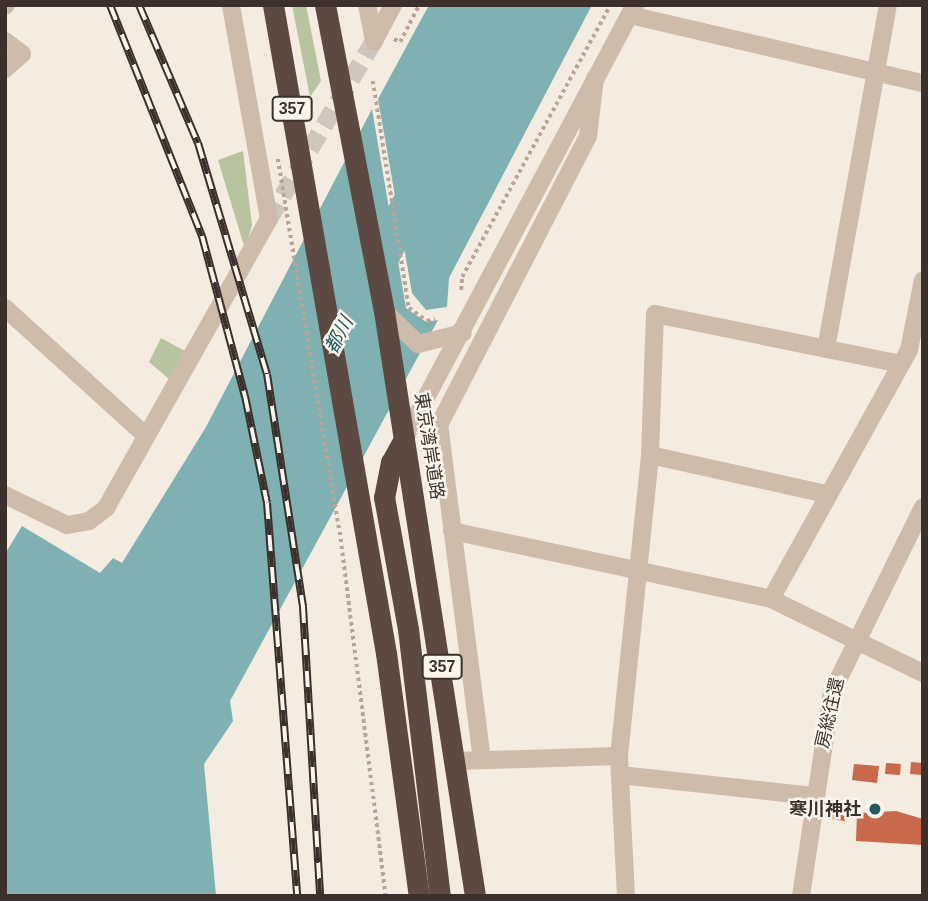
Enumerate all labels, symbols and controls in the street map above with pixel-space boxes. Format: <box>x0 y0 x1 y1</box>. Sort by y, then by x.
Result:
road number: 357 <box>271 96 313 122</box>
water label: 都川 <box>320 313 358 357</box>
street label: 東京湾岸道路 <box>410 391 448 501</box>
road number: 357 <box>421 654 463 680</box>
street label: 房総往還 <box>811 675 849 751</box>
place label: 寒川神社 <box>789 798 861 820</box>
marker: 寒川神社 <box>867 801 883 817</box>

